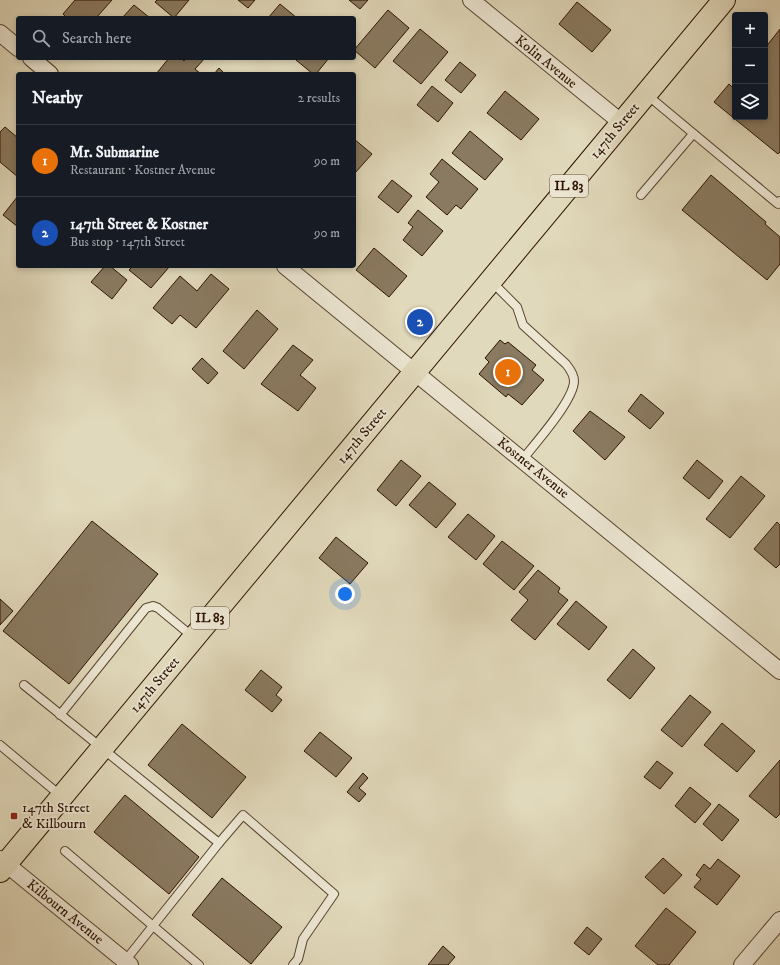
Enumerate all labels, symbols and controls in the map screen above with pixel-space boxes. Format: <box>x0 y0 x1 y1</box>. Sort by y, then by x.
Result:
map controls <box>732 12 768 120</box>
button: + <box>732 12 768 48</box>
search box <box>16 16 356 60</box>
icon: search <box>30 27 52 49</box>
text: Search here <box>62 29 131 48</box>
street label: Kolin Avenue <box>511 31 581 93</box>
button: − <box>732 48 768 84</box>
button: layers <box>732 84 768 120</box>
text: Nearby <box>32 87 82 109</box>
text: 2 results <box>298 90 340 106</box>
street label: 147th Street <box>586 99 644 163</box>
text: Mr. Submarine <box>70 143 159 162</box>
text: 1 <box>43 153 47 169</box>
text: 90 m <box>314 153 340 169</box>
text: Restaurant · Kostner Avenue <box>70 162 215 178</box>
road number: IL 83 <box>550 175 588 197</box>
text: 147th Street & Kostner <box>70 215 208 234</box>
text: 2 <box>42 225 48 241</box>
text: 90 m <box>314 225 340 241</box>
text: Bus stop · 147th Street <box>70 234 185 250</box>
pin: 2 <box>407 307 433 337</box>
pin: 1 <box>495 357 521 387</box>
street label: 147th Street <box>333 404 391 468</box>
street label: Kostner Avenue <box>493 434 573 503</box>
your location <box>335 584 355 604</box>
road number: IL 83 <box>191 607 229 629</box>
street label: 147th Street <box>126 653 184 717</box>
place label: 147th Street & Kilbourn <box>22 799 91 833</box>
marker: 147th Street & Kilbourn <box>9 811 19 821</box>
street label: Kilbourn Avenue <box>23 876 107 949</box>

